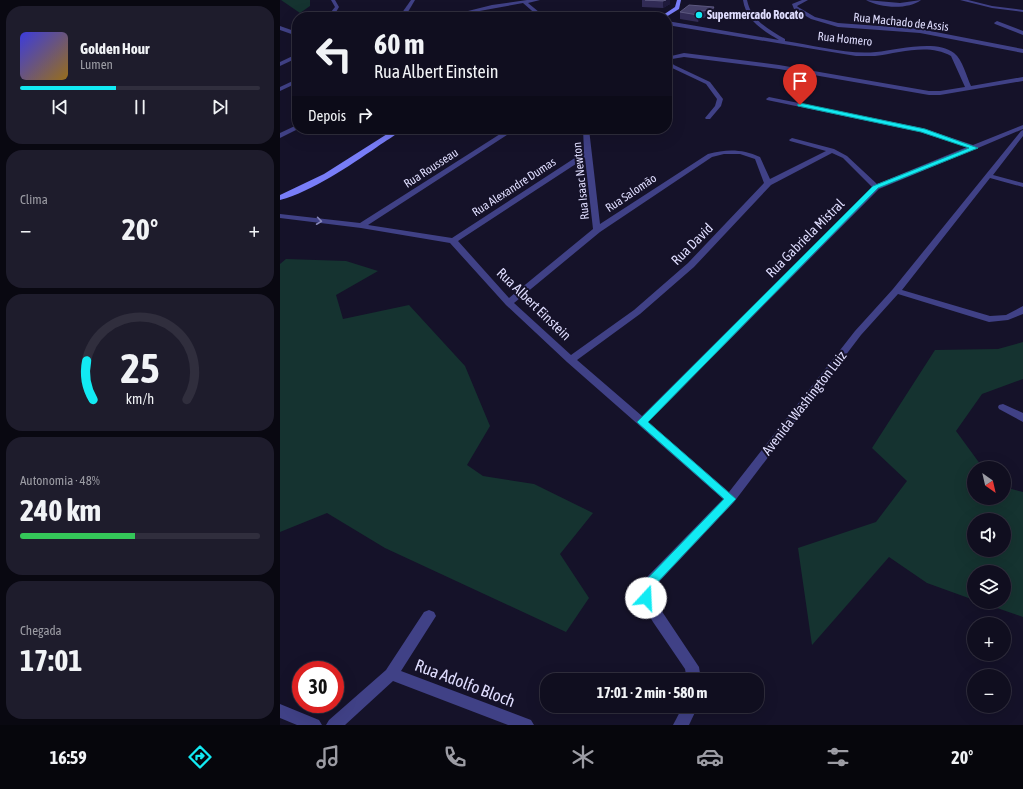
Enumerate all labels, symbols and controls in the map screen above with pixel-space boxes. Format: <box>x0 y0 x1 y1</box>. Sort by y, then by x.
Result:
place label: Supermercado Rocato <box>707 8 804 22</box>
marker: Supermercado Rocato <box>694 10 704 20</box>
street label: Rua Machado de Assis <box>853 10 949 34</box>
icon: left <box>308 28 360 80</box>
text: 60 m <box>374 28 424 60</box>
street label: Rua Homero <box>817 29 873 49</box>
text: Golden Hour <box>80 40 150 57</box>
text: Lumen <box>80 57 113 72</box>
text: Rua Albert Einstein <box>374 61 499 82</box>
pin <box>783 64 817 105</box>
icon: arrive <box>789 70 811 92</box>
icon: previous <box>49 96 71 118</box>
icon: pause <box>129 96 151 118</box>
icon: next <box>209 96 231 118</box>
icon: right <box>354 104 376 126</box>
text: Depois <box>308 107 346 124</box>
street label: Rua Isaac Newton <box>570 142 592 220</box>
street label: Rua Rousseau <box>401 145 461 191</box>
street label: Rua Alexandre Dumas <box>470 155 558 219</box>
street label: Rua Salomão <box>603 171 659 215</box>
text: Clima <box>20 192 48 207</box>
street label: Rua Gabriela Mistral <box>762 195 848 281</box>
text: 20° <box>122 212 158 246</box>
text: − <box>20 216 31 242</box>
text: + <box>249 216 260 242</box>
one-way arrow <box>316 216 322 225</box>
street label: Rua David <box>668 220 716 268</box>
street label: Rua Albert Einstein <box>494 265 574 343</box>
text: 25 <box>120 344 160 392</box>
street label: Avenida Washington Luiz <box>758 348 850 458</box>
text: km/h <box>126 391 154 407</box>
north arrow <box>967 461 1011 505</box>
map controls <box>967 461 1011 713</box>
text: Autonomia · 48% <box>20 473 100 488</box>
text: 240 km <box>20 493 101 527</box>
button: sound <box>967 513 1011 557</box>
button: layers <box>967 565 1011 609</box>
position arrow <box>625 577 667 619</box>
button: + <box>967 617 1011 661</box>
text: Chegada <box>20 623 62 638</box>
text: 17:01 <box>20 643 82 677</box>
street label: Rua Adolfo Bloch <box>412 655 518 711</box>
speed limit sign: 30 <box>292 661 344 713</box>
button: − <box>967 669 1011 713</box>
text: 17:01 · 2 min · 580 m <box>597 684 707 701</box>
icon: directions <box>186 743 214 771</box>
icon: music <box>314 743 342 771</box>
icon: phone <box>441 743 469 771</box>
icon: climate <box>569 743 597 771</box>
icon: car <box>696 743 724 771</box>
icon: filters <box>824 743 852 771</box>
text: 16:59 <box>50 747 87 768</box>
text: 20° <box>951 747 973 768</box>

